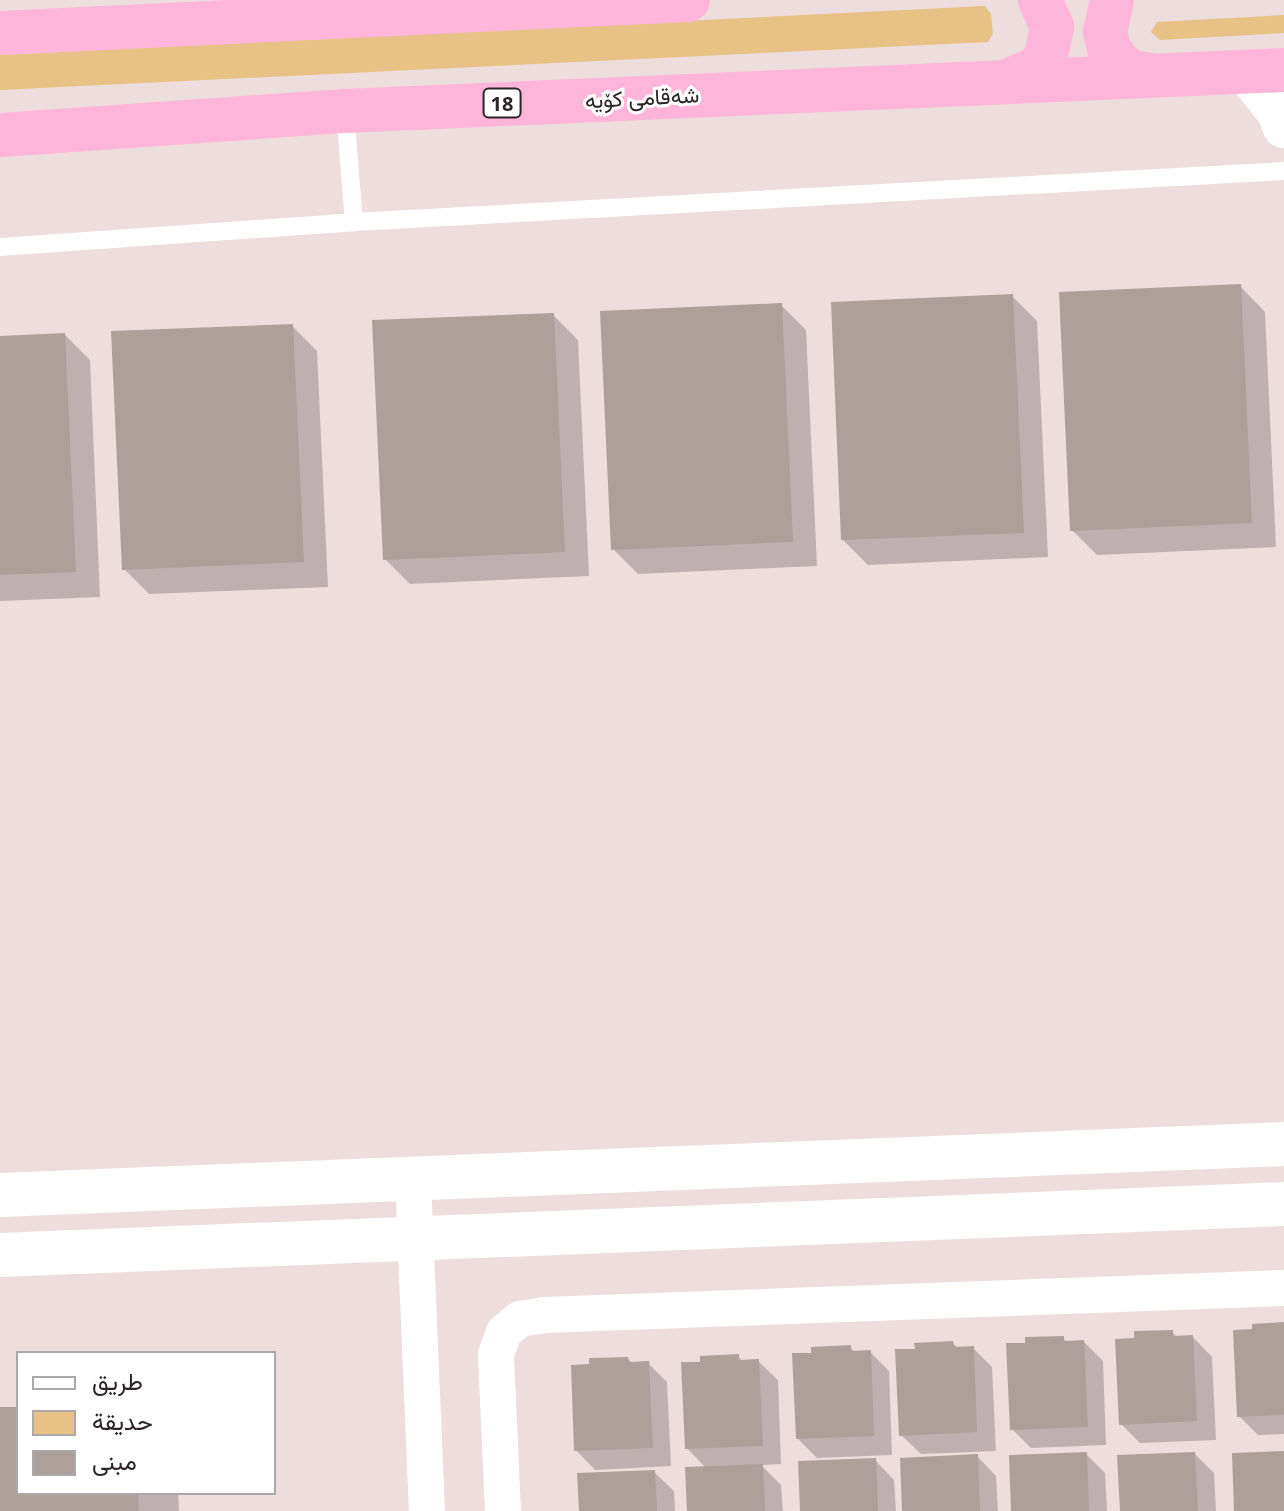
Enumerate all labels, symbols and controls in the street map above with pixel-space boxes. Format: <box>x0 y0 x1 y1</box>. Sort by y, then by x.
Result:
street label: شەقامی کۆیە <box>584 81 700 113</box>
road number: 18 <box>482 87 522 119</box>
legend <box>16 1351 276 1495</box>
text: طريق <box>92 1364 143 1397</box>
text: حديقة <box>92 1404 153 1437</box>
text: مبنى <box>92 1444 137 1477</box>

